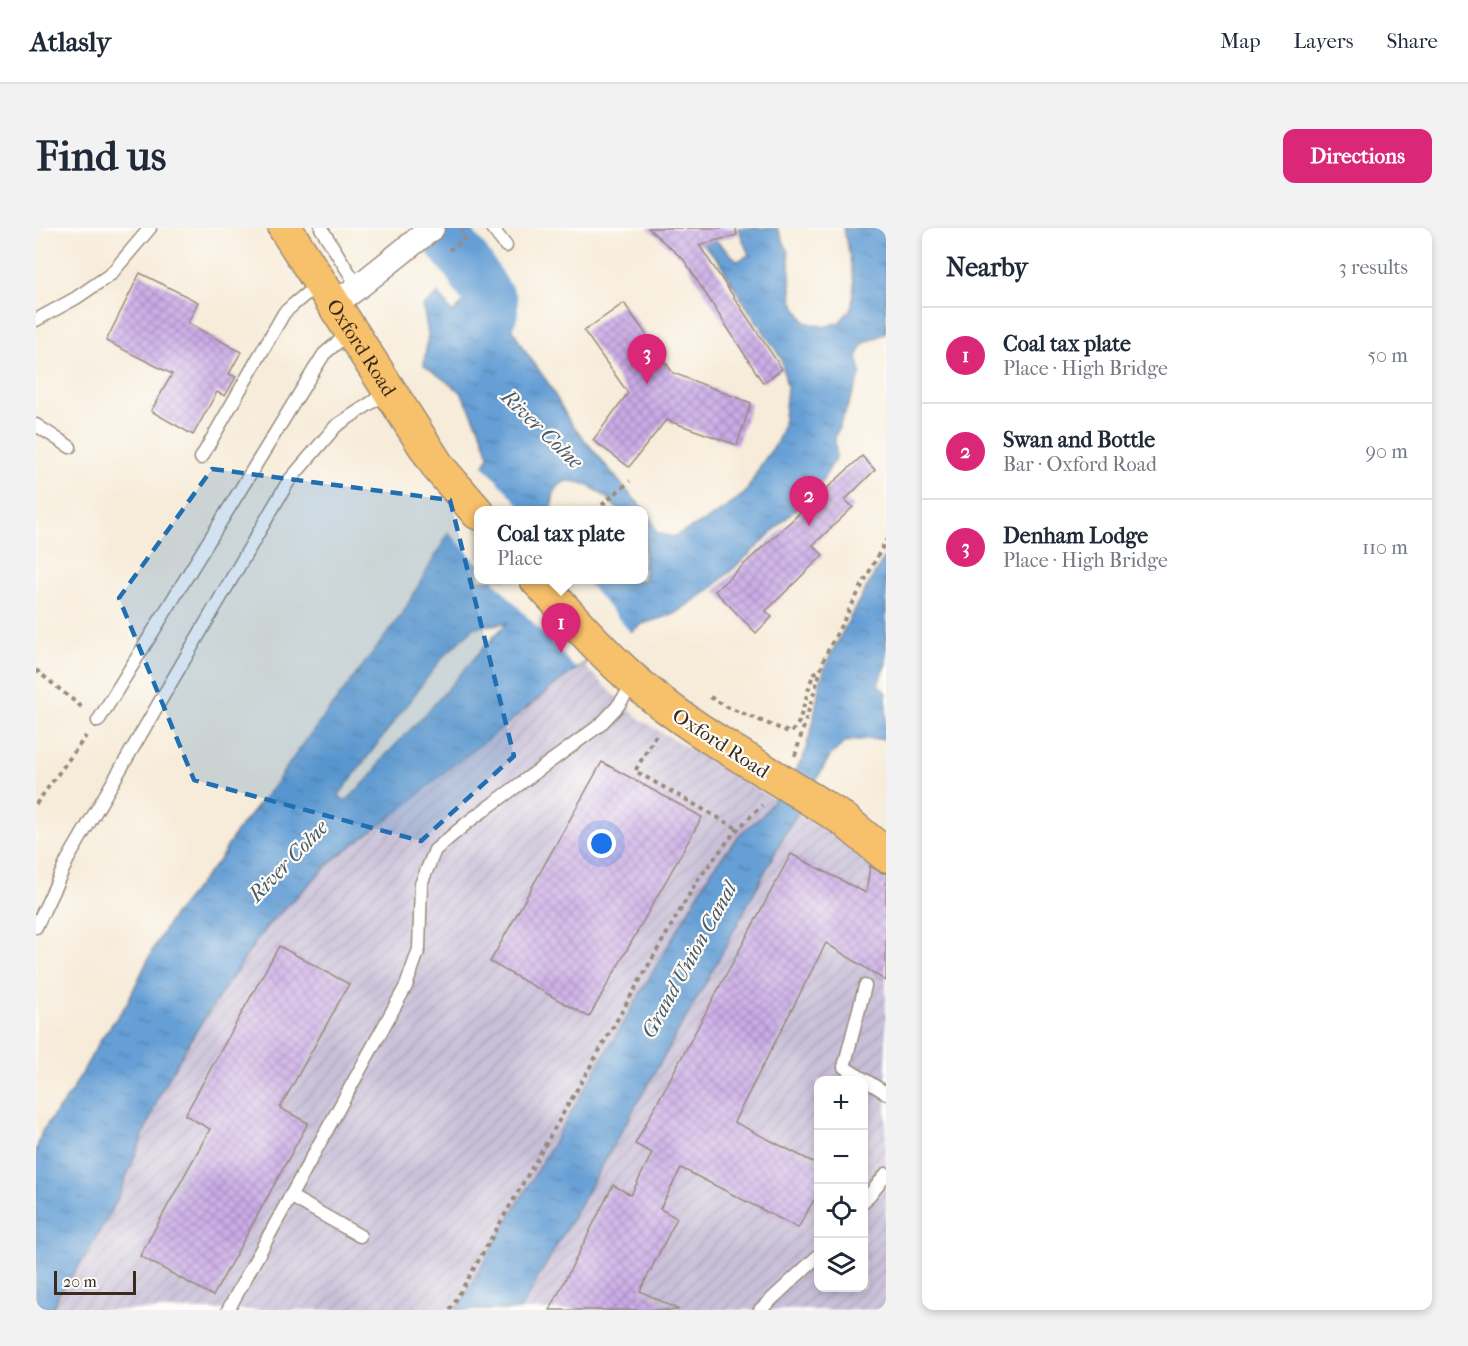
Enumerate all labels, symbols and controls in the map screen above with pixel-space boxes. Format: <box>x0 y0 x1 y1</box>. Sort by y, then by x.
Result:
text: Atlasly <box>30 25 111 58</box>
text: Map <box>1220 29 1261 53</box>
text: Layers <box>1294 29 1353 53</box>
text: Share <box>1386 29 1438 53</box>
button: Directions <box>1283 129 1432 183</box>
text: Find us <box>36 132 166 181</box>
text: Nearby <box>946 252 1028 283</box>
text: 3 results <box>1339 256 1408 279</box>
street label: Oxford Road <box>322 295 401 401</box>
text: Coal tax plate <box>1003 331 1131 357</box>
pin: 3 <box>628 334 666 384</box>
text: 1 <box>962 344 969 367</box>
text: 50 m <box>1367 344 1408 367</box>
text: Place · High Bridge <box>1003 357 1168 380</box>
water label: River Colne <box>495 383 588 474</box>
text: Swan and Bottle <box>1003 427 1155 453</box>
text: 2 <box>960 440 971 463</box>
text: 90 m <box>1366 440 1408 463</box>
text: Bar · Oxford Road <box>1003 453 1157 476</box>
pin: 2 <box>790 476 828 526</box>
popup <box>474 506 648 584</box>
text: Coal tax plate <box>497 521 625 547</box>
text: Denham Lodge <box>1003 523 1148 549</box>
text: 3 <box>961 536 970 559</box>
text: 110 m <box>1362 536 1408 559</box>
text: Place <box>497 547 543 570</box>
text: Place · High Bridge <box>1003 549 1168 572</box>
pin: 1 <box>542 604 580 653</box>
street label: Oxford Road <box>668 704 774 784</box>
water label: River Colne <box>242 815 333 908</box>
your location <box>587 829 616 858</box>
water label: Grand Union Canal <box>636 876 743 1042</box>
map controls <box>814 1076 868 1292</box>
button: + <box>814 1076 868 1130</box>
button: − <box>814 1130 868 1184</box>
button: locate <box>814 1184 868 1238</box>
button: layers <box>814 1238 868 1292</box>
scale bar <box>54 1268 136 1296</box>
text: 20 m <box>63 1272 97 1291</box>

